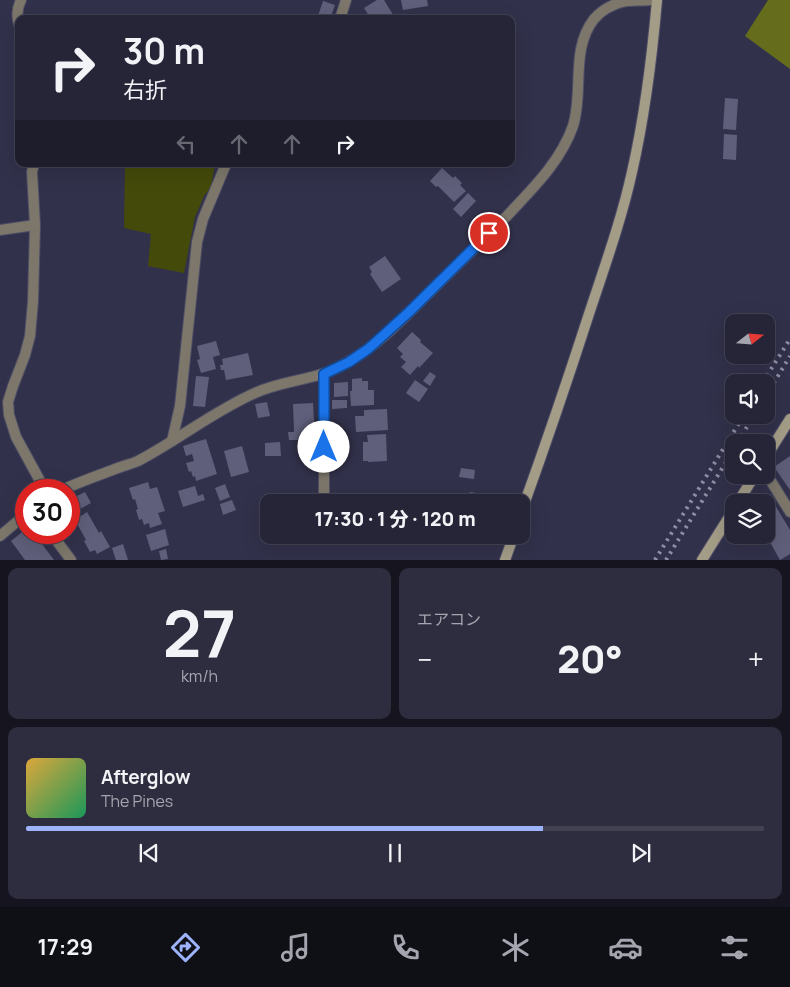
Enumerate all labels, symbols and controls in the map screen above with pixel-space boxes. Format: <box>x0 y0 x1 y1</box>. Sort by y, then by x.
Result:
text: 30 m <box>123 27 205 75</box>
icon: right <box>40 35 105 100</box>
text: 右折 <box>123 75 167 105</box>
icon: left <box>172 130 200 158</box>
icon: ahead <box>225 130 253 158</box>
icon: ahead <box>278 130 306 158</box>
icon: right <box>331 130 359 158</box>
pin <box>468 212 510 254</box>
icon: arrive <box>475 219 503 247</box>
north arrow <box>725 314 775 364</box>
map controls <box>725 314 775 544</box>
button: sound <box>725 374 775 424</box>
position arrow <box>297 420 349 472</box>
button: search <box>725 434 775 484</box>
speed limit sign: 30 <box>15 479 80 544</box>
button: layers <box>725 494 775 544</box>
text: 17:30 · 1 分 · 120 m <box>314 506 476 532</box>
text: 27 <box>163 588 236 677</box>
text: エアコン <box>417 608 481 630</box>
text: 20° <box>557 632 623 684</box>
text: − <box>417 640 432 678</box>
text: + <box>748 640 764 678</box>
text: km/h <box>181 665 218 687</box>
text: Afterglow <box>101 764 190 790</box>
text: The Pines <box>101 790 173 812</box>
icon: previous <box>135 839 163 867</box>
icon: pause <box>381 839 409 867</box>
icon: next <box>627 839 655 867</box>
icon: directions <box>168 930 203 965</box>
icon: music <box>278 930 313 965</box>
icon: phone <box>388 930 423 965</box>
icon: climate <box>498 930 533 965</box>
icon: car <box>608 930 643 965</box>
icon: filters <box>717 930 752 965</box>
text: 17:29 <box>37 932 93 962</box>

